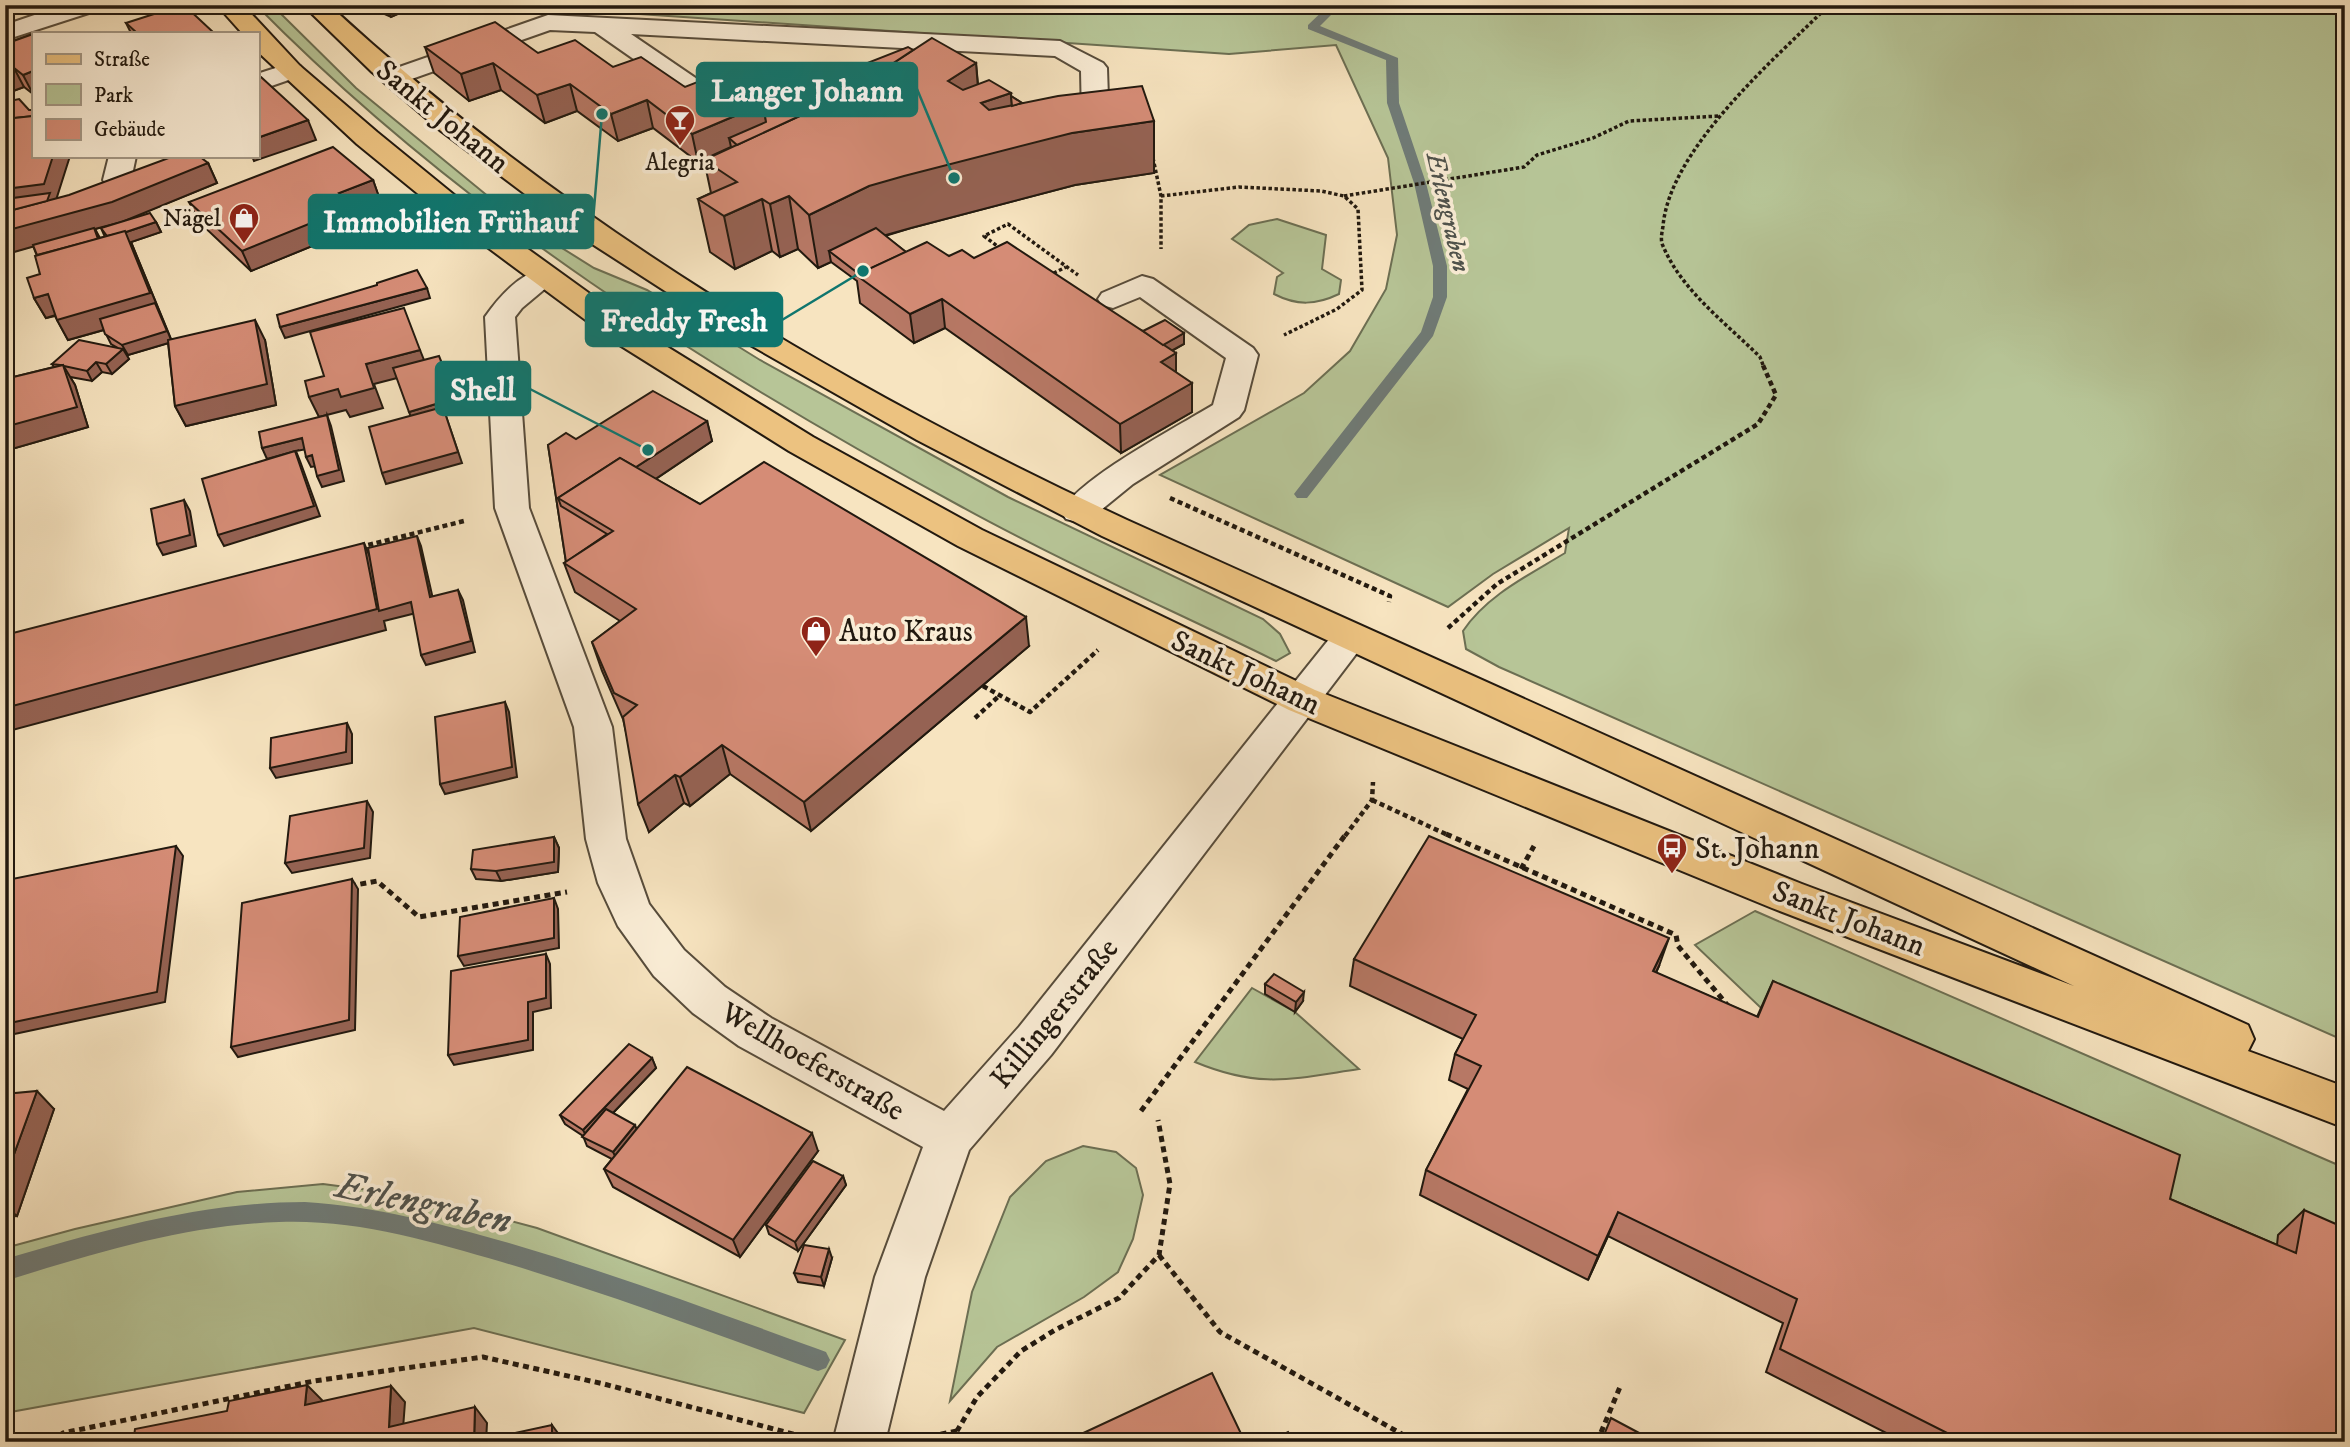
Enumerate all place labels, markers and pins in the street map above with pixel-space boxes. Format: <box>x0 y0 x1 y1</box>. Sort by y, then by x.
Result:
callout: Langer Johann <box>697 63 917 116</box>
bar icon: Alegria <box>663 103 697 147</box>
place label: Alegria <box>645 148 715 178</box>
callout: Immobilien Frühauf <box>309 195 593 248</box>
shop icon: Nägel <box>227 201 261 245</box>
place label: Nägel <box>163 204 222 234</box>
callout: Freddy Fresh <box>586 293 782 346</box>
callout: Shell <box>436 362 530 415</box>
shop icon: Auto Kraus <box>799 614 833 658</box>
place label: Auto Kraus <box>839 614 973 651</box>
bus stop icon: St. Johann <box>1655 831 1689 875</box>
place label: St. Johann <box>1695 831 1820 868</box>

